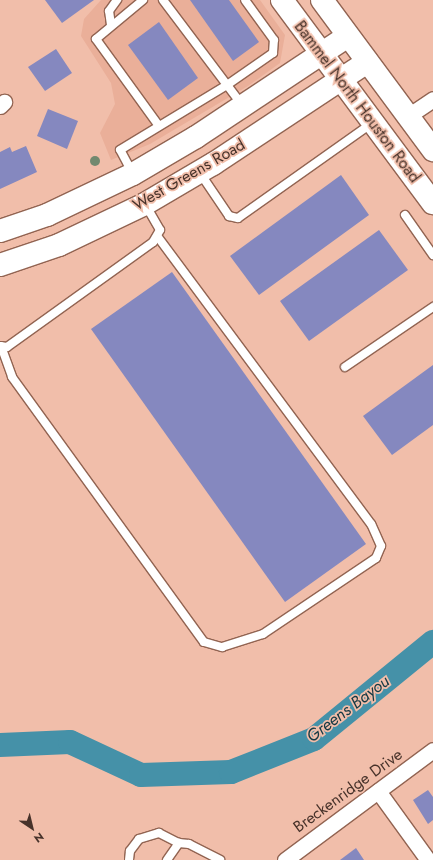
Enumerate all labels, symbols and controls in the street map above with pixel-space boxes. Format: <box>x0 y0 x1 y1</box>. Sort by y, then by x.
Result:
street label: Bammel North Houston Road <box>290 17 424 187</box>
street label: West Greens Road <box>130 135 248 215</box>
water label: Greens Bayou <box>302 671 394 747</box>
street label: Breckenridge Drive <box>290 745 406 837</box>
north arrow <box>12 808 52 848</box>
text: N <box>31 829 47 847</box>

